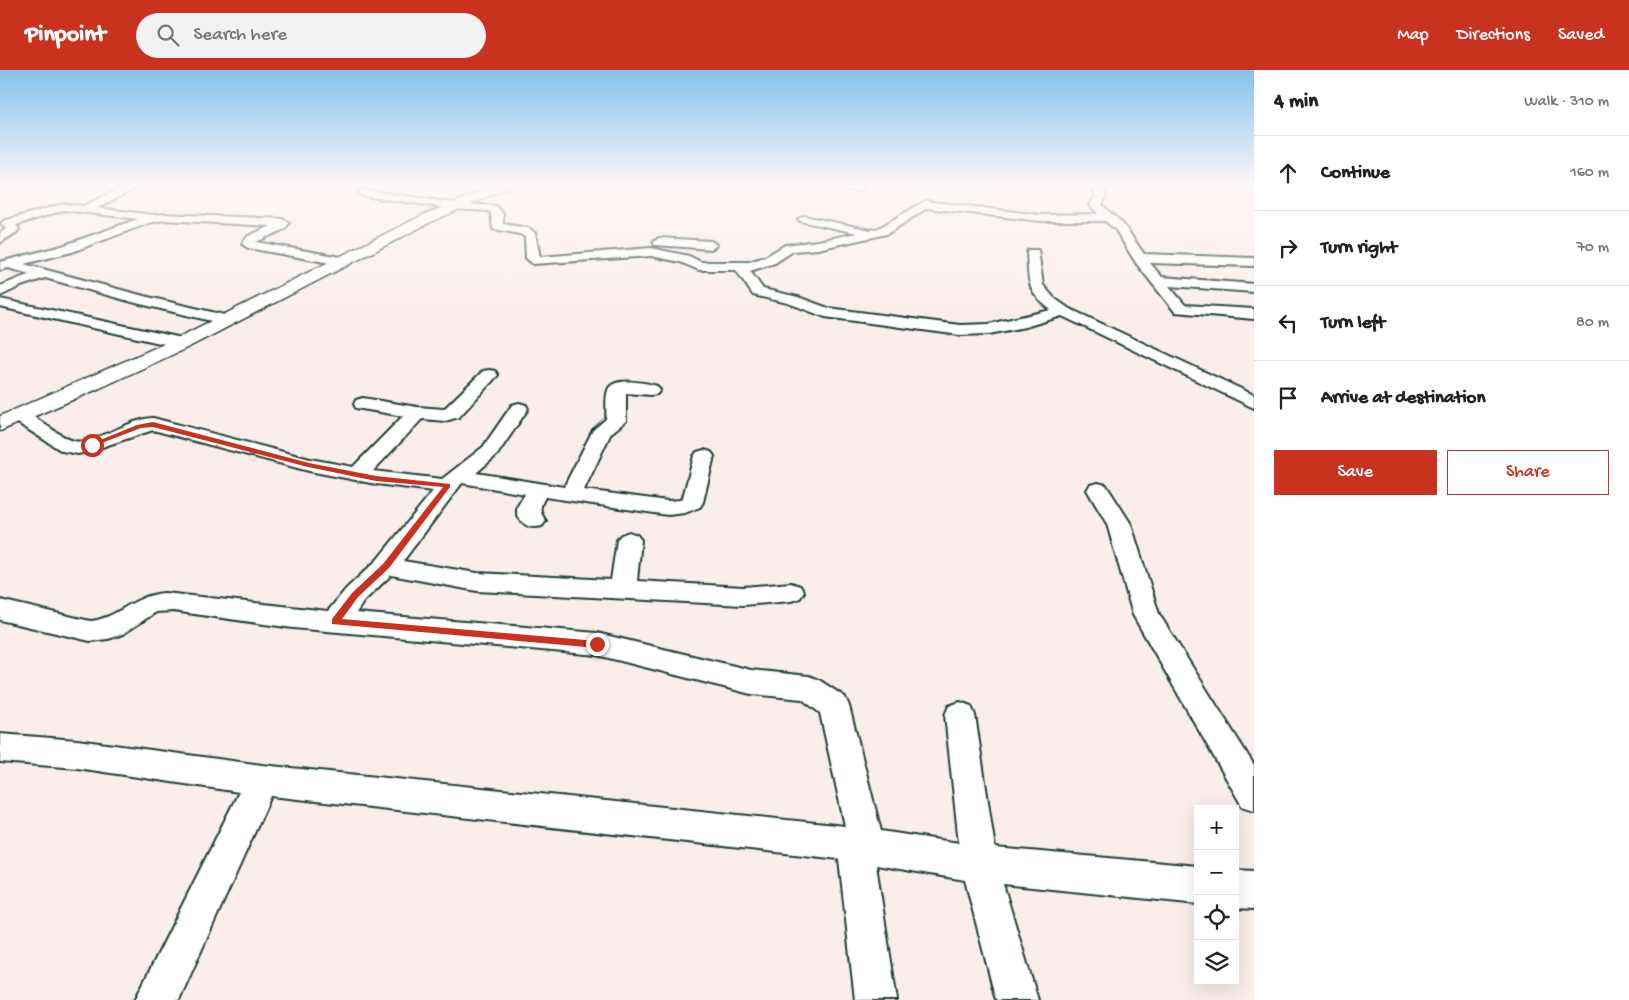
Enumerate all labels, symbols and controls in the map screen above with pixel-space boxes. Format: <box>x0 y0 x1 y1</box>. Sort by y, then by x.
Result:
search box <box>136 13 486 58</box>
text: Pinpoint <box>25 21 106 50</box>
icon: search <box>154 21 182 49</box>
text: Search here <box>194 24 287 47</box>
text: Map <box>1397 25 1429 46</box>
text: Directions <box>1457 25 1530 46</box>
text: Saved <box>1558 25 1604 46</box>
text: 4 min <box>1274 90 1318 115</box>
text: Walk · 310 m <box>1524 93 1609 112</box>
icon: ahead <box>1274 159 1302 187</box>
text: Continue <box>1321 162 1390 185</box>
text: 160 m <box>1570 164 1609 183</box>
icon: right <box>1274 234 1302 262</box>
text: Turn right <box>1321 237 1397 260</box>
text: 70 m <box>1576 239 1609 258</box>
icon: left <box>1274 309 1302 337</box>
text: Turn left <box>1321 312 1385 335</box>
text: 80 m <box>1576 314 1609 333</box>
icon: arrive <box>1274 384 1302 412</box>
text: Arrive at destination <box>1321 387 1485 410</box>
route start <box>81 434 104 457</box>
button: Save <box>1274 450 1437 495</box>
button: Share <box>1447 450 1609 495</box>
route end <box>586 633 609 656</box>
map controls <box>1194 805 1239 985</box>
button: + <box>1194 805 1239 850</box>
button: − <box>1194 850 1239 895</box>
button: locate <box>1194 895 1239 940</box>
button: layers <box>1194 940 1239 985</box>

